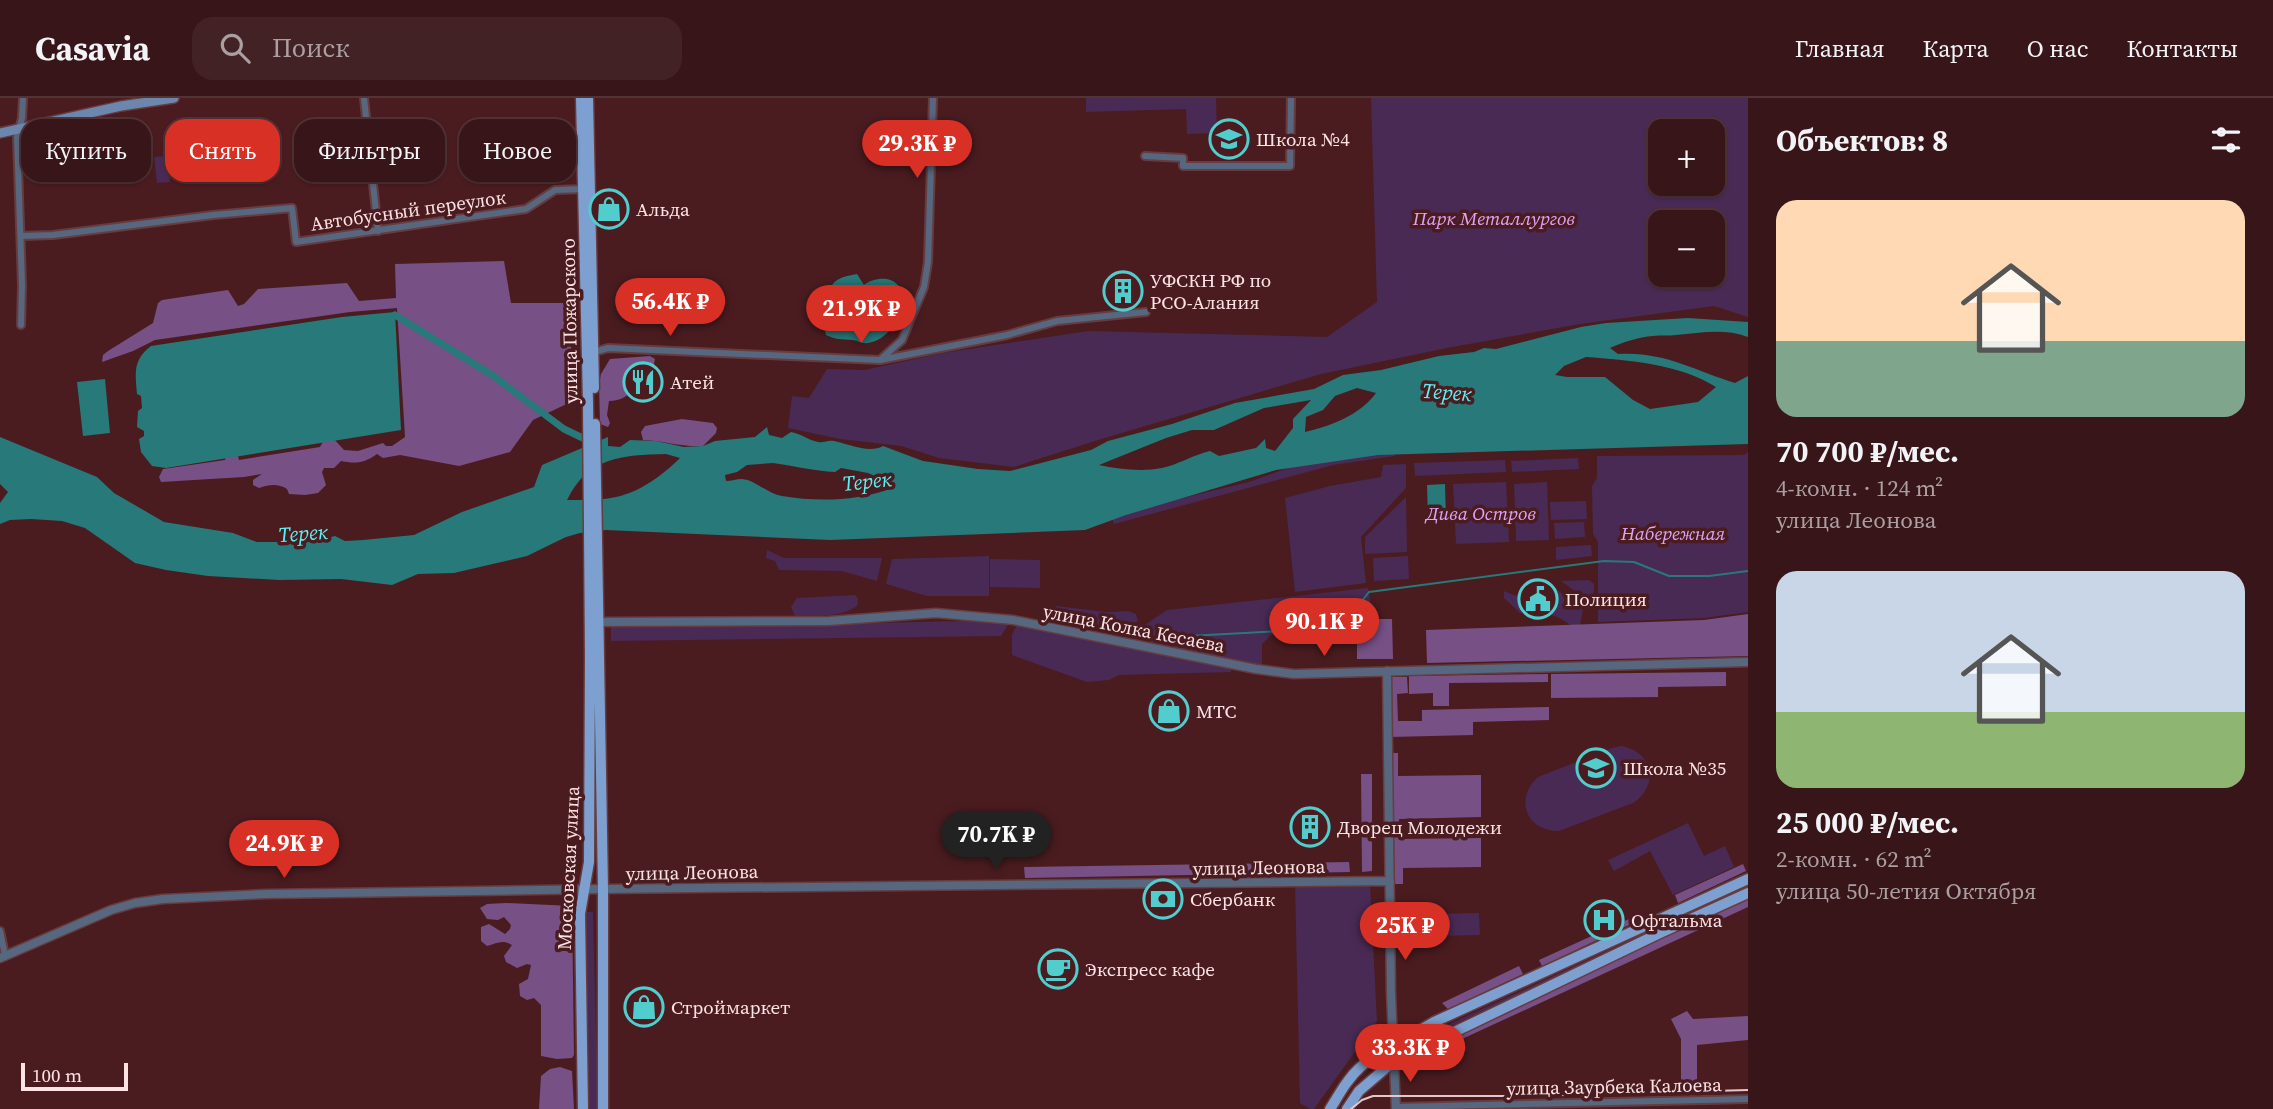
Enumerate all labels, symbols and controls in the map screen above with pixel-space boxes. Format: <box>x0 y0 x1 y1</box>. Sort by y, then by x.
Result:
search box <box>192 17 682 80</box>
text: Casavia <box>35 26 150 71</box>
icon: search <box>216 29 254 67</box>
text: Поиск <box>272 30 350 66</box>
text: Главная <box>1795 32 1884 65</box>
text: Карта <box>1922 32 1989 65</box>
text: О нас <box>2027 32 2088 65</box>
text: Контакты <box>2126 32 2238 65</box>
school or university icon: Школа №4 <box>1208 118 1250 160</box>
chip: Купить <box>21 119 151 182</box>
chip: Снять <box>165 119 280 182</box>
chip: Фильтры <box>294 119 445 182</box>
chip: Новое <box>459 119 576 182</box>
map controls <box>1648 119 1725 287</box>
button: + <box>1648 119 1725 196</box>
pin: 29.3K ₽ <box>852 120 982 180</box>
text: Объектов: 8 <box>1776 120 1948 161</box>
icon: filters <box>2207 121 2245 159</box>
place label: Школа №4 <box>1256 126 1350 152</box>
text: 29.3K ₽ <box>878 127 956 159</box>
street label: Автобусный переулок <box>309 183 508 237</box>
shop icon: Альда <box>588 188 630 230</box>
place label: Альда <box>636 196 690 222</box>
park label: Парк Металлургов <box>1412 205 1575 231</box>
button: − <box>1648 210 1725 287</box>
street label: улица Пожарского <box>555 238 583 404</box>
icon: home <box>1948 245 2074 371</box>
place label: УФСКН РФ по РСО-Алания <box>1150 267 1271 315</box>
building icon: УФСКН РФ по РСО-Алания <box>1102 270 1144 312</box>
pin: 56.4K ₽ <box>605 278 735 338</box>
text: 56.4K ₽ <box>631 285 709 317</box>
pin: 21.9K ₽ <box>796 286 926 345</box>
text: 21.9K ₽ <box>822 292 900 324</box>
restaurant icon: Атей <box>622 361 664 403</box>
place label: Атей <box>670 369 714 395</box>
water label: Терек <box>1421 376 1473 408</box>
text: 70 700 ₽/мес. <box>1776 431 1959 472</box>
water label: Терек <box>841 464 894 498</box>
text: 4-комн. · 124 m² <box>1776 472 1943 504</box>
park label: Дива Остров <box>1424 500 1536 526</box>
text: улица Леонова <box>1776 504 1936 536</box>
water label: Терек <box>277 517 329 549</box>
park label: Набережная <box>1620 520 1726 546</box>
public building icon: Полиция <box>1517 578 1559 620</box>
place label: Полиция <box>1565 586 1647 612</box>
street label: улица Колка Кесаева <box>1041 598 1227 658</box>
pin: 90.1K ₽ <box>1259 598 1389 658</box>
text: 90.1K ₽ <box>1285 605 1363 637</box>
icon: home <box>1948 616 2074 742</box>
shop icon: МТС <box>1148 690 1190 732</box>
place label: МТС <box>1196 698 1236 724</box>
school or university icon: Школа №35 <box>1575 747 1617 789</box>
place label: Школа №35 <box>1623 755 1726 781</box>
street label: Московская улица <box>551 785 585 951</box>
text: 25 000 ₽/мес. <box>1776 802 1959 843</box>
building icon: Дворец Молодежи <box>1289 806 1331 848</box>
pin: 70.7K ₽ <box>931 812 1061 871</box>
place label: Дворец Молодежи <box>1337 814 1502 840</box>
text: 70.7K ₽ <box>957 818 1035 850</box>
pin: 24.9K ₽ <box>219 820 349 880</box>
text: 24.9K ₽ <box>245 827 323 859</box>
text: 2-комн. · 62 m² <box>1776 843 1932 875</box>
street label: улица Леонова <box>1192 853 1326 881</box>
street label: улица Леонова <box>625 858 759 886</box>
text: улица 50-летия Октября <box>1776 875 2036 907</box>
bank icon: Сбербанк <box>1142 878 1184 920</box>
place label: Сбербанк <box>1190 886 1276 912</box>
hospital icon: Офтальма <box>1583 899 1625 941</box>
pin: 25K ₽ <box>1356 902 1454 962</box>
place label: Офтальма <box>1631 907 1723 933</box>
text: 25K ₽ <box>1376 909 1434 941</box>
cafe icon: Экспресс кафе <box>1037 948 1079 990</box>
place label: Экспресс кафе <box>1085 956 1215 982</box>
shop icon: Строймаркет <box>623 986 665 1028</box>
place label: Строймаркет <box>671 994 790 1020</box>
pin: 33.3K ₽ <box>1345 1024 1475 1084</box>
text: 33.3K ₽ <box>1371 1031 1449 1063</box>
scale bar <box>21 1060 128 1092</box>
text: 100 m <box>32 1062 82 1088</box>
street label: улица Заурбека Калоева <box>1506 1071 1722 1101</box>

